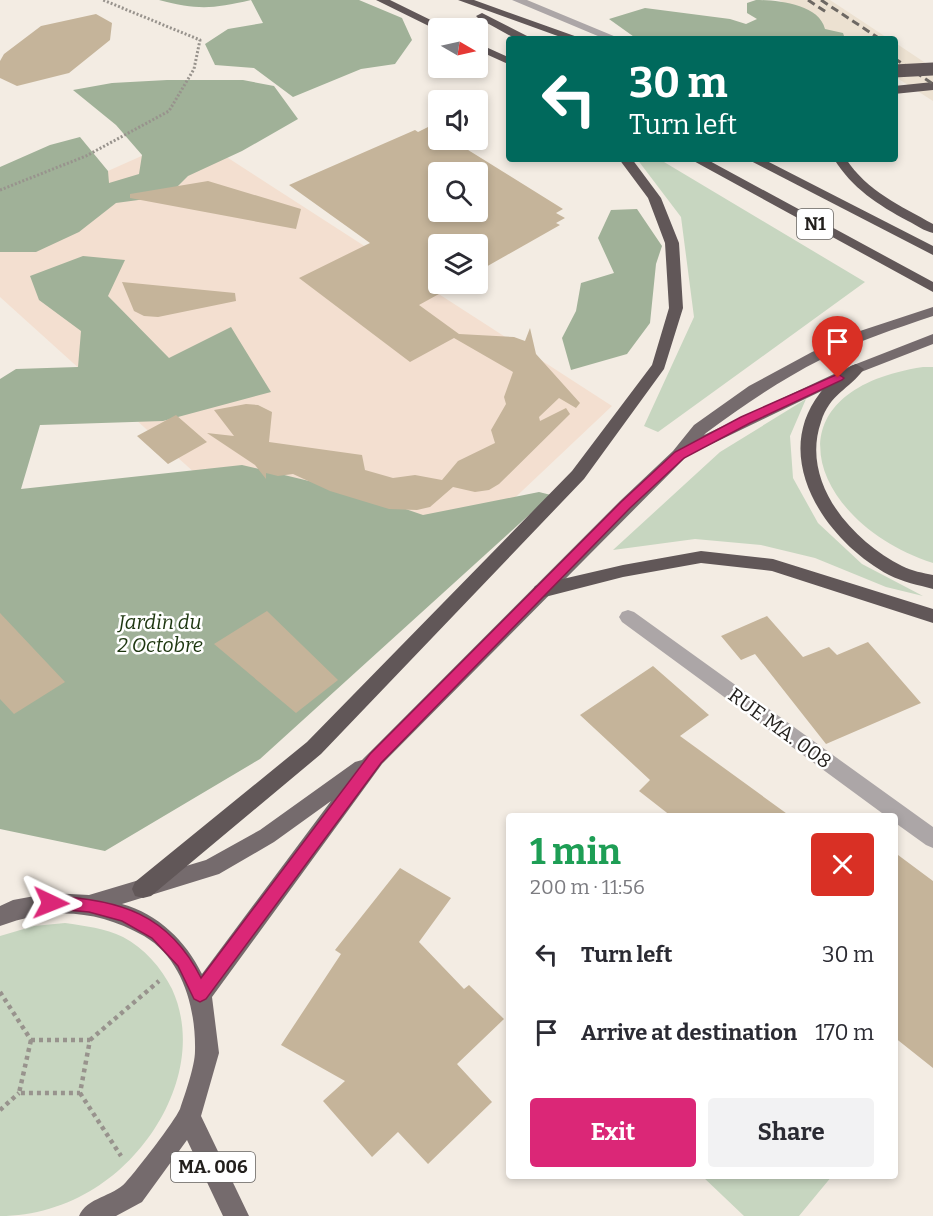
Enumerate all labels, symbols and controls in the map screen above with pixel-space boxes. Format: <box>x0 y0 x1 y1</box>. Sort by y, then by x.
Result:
north arrow <box>428 18 488 78</box>
map controls <box>428 18 488 294</box>
text: 30 m <box>629 58 728 108</box>
icon: left <box>530 60 608 138</box>
button: sound <box>428 90 488 150</box>
text: Turn left <box>629 109 737 141</box>
button: search <box>428 162 488 222</box>
road number: N1 <box>797 209 833 239</box>
button: layers <box>428 234 488 294</box>
pin <box>812 316 863 378</box>
icon: arrive <box>821 325 854 358</box>
park label: Jardin du 2 Octobre <box>116 610 203 657</box>
street label: RUE MA. 008 <box>724 683 836 773</box>
text: 1 min <box>530 830 621 874</box>
button: close <box>811 833 874 896</box>
position arrow <box>19 871 83 935</box>
text: 200 m · 11:56 <box>530 875 645 899</box>
icon: left <box>530 938 563 971</box>
text: Turn left <box>581 941 673 968</box>
text: 30 m <box>822 941 874 968</box>
icon: arrive <box>530 1016 563 1049</box>
text: Arrive at destination <box>581 1019 797 1046</box>
text: 170 m <box>815 1019 874 1046</box>
button: Exit <box>530 1098 696 1167</box>
button: Share <box>708 1098 874 1167</box>
road number: MA. 006 <box>171 1152 255 1182</box>

